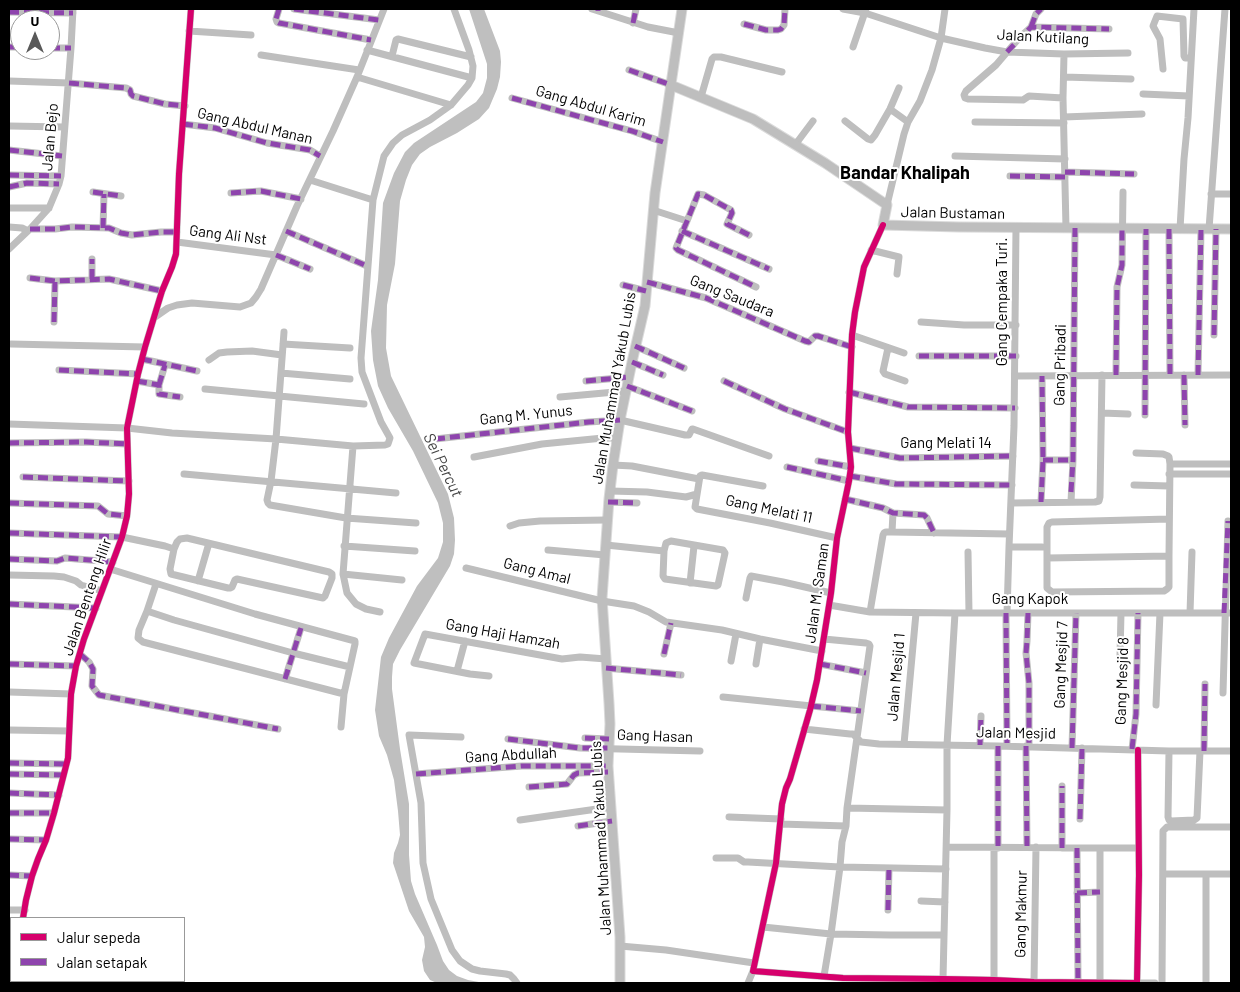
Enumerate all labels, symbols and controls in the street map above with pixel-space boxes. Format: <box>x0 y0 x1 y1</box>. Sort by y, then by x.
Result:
north arrow <box>10 10 60 60</box>
text: U <box>31 12 39 29</box>
street label: Jalan Kutilang <box>996 26 1090 48</box>
street label: Gang Abdul Karim <box>534 82 648 130</box>
street label: Jalan Bejo <box>38 102 62 172</box>
street label: Gang Abdul Manan <box>196 104 314 148</box>
district label: Bandar Khalipah <box>840 162 970 184</box>
street label: Jalan Bustaman <box>901 203 1005 223</box>
street label: Gang Ali Nst <box>188 221 268 249</box>
street label: Gang Cempaka Turi. <box>993 238 1011 366</box>
street label: Gang Saudara <box>687 271 777 321</box>
street label: Jalan Muhammad Yakub Lubis <box>588 291 640 485</box>
street label: Gang Pribadi <box>1050 324 1070 406</box>
street label: Gang M. Yunus <box>479 401 573 429</box>
water label: Sei Percut <box>419 430 467 500</box>
street label: Gang Melati 14 <box>900 434 992 452</box>
street label: Gang Melati 11 <box>724 491 814 527</box>
street label: Jalan Benteng Hilir <box>59 536 115 658</box>
street label: Jalan M. Saman <box>801 542 833 644</box>
street label: Gang Amal <box>502 554 572 588</box>
street label: Gang Kapok <box>992 590 1068 608</box>
street label: Gang Haji Hamzah <box>444 615 562 653</box>
street label: Gang Mesjid 7 <box>1050 621 1072 709</box>
street label: Jalan Mesjid 1 <box>883 632 909 722</box>
street label: Gang Mesjid 8 <box>1111 637 1133 725</box>
street label: Jalan Mesjid <box>976 723 1056 743</box>
street label: Gang Hasan <box>617 726 693 746</box>
street label: Jalan Muhammad Yakub Lubis <box>587 740 615 936</box>
street label: Gang Abdullah <box>465 744 557 766</box>
street label: Gang Makmur <box>1011 870 1031 958</box>
legend <box>10 917 185 982</box>
text: Jalur sepeda <box>57 928 141 946</box>
text: Jalan setapak <box>57 953 147 971</box>

